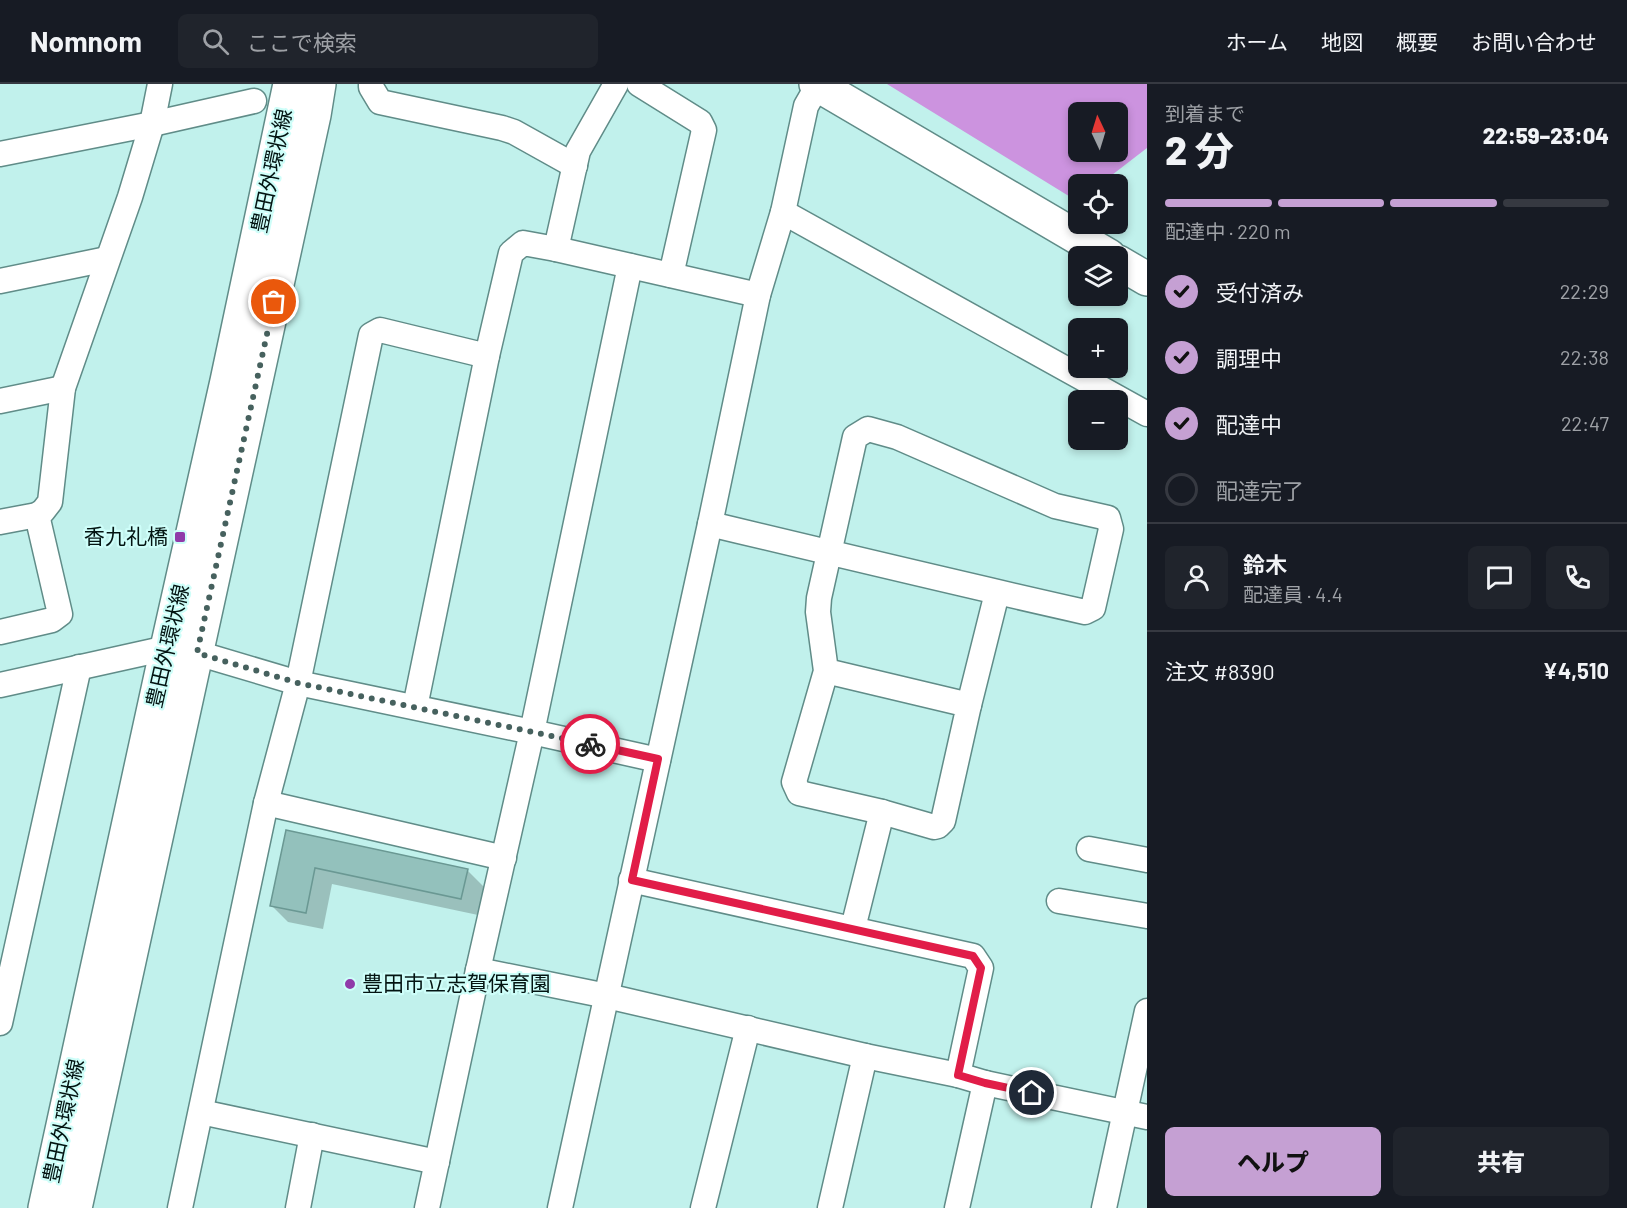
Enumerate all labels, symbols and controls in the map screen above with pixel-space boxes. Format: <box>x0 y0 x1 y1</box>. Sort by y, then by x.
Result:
search box <box>178 14 598 68</box>
text: Nomnom <box>30 24 142 58</box>
icon: search <box>199 25 232 58</box>
text: ここで検索 <box>247 29 357 55</box>
text: ホーム <box>1226 29 1288 54</box>
text: 地図 <box>1321 29 1363 54</box>
text: 概要 <box>1396 29 1438 54</box>
text: お問い合わせ <box>1471 29 1597 54</box>
text: 到着まで <box>1165 101 1245 125</box>
north arrow <box>1068 102 1128 162</box>
map controls <box>1068 102 1128 450</box>
street label: 豊田外環状線 <box>245 106 296 235</box>
text: 22:59–23:04 <box>1483 122 1609 148</box>
text: 2 分 <box>1165 126 1234 173</box>
button: locate <box>1068 174 1128 234</box>
text: 配達中 · 220 m <box>1165 219 1290 243</box>
button: layers <box>1068 246 1128 306</box>
icon: check <box>1165 275 1198 308</box>
pin <box>248 276 299 327</box>
text: 受付済み <box>1216 279 1304 305</box>
text: 22:29 <box>1560 279 1609 303</box>
icon: bag <box>257 285 290 318</box>
button: + <box>1068 318 1128 378</box>
icon: check <box>1165 341 1198 374</box>
text: 調理中 <box>1216 345 1282 371</box>
text: 22:38 <box>1560 345 1609 369</box>
button: − <box>1068 390 1128 450</box>
icon: check <box>1165 407 1198 440</box>
text: 配達中 <box>1216 411 1282 437</box>
text: 22:47 <box>1561 411 1609 435</box>
text: 配達完了 <box>1216 477 1304 503</box>
place label: 香九礼橋 <box>84 523 168 548</box>
marker: 香九礼橋 <box>173 530 187 544</box>
button: person <box>1165 546 1228 609</box>
button: chat <box>1468 546 1531 609</box>
button: phone <box>1546 546 1609 609</box>
text: 鈴木 <box>1243 551 1287 577</box>
street label: 豊田外環状線 <box>140 581 193 710</box>
text: 配達員 · 4.4 <box>1243 582 1343 606</box>
text: ¥4,510 <box>1543 657 1609 683</box>
text: 注文 #8390 <box>1165 658 1275 684</box>
courier <box>560 714 620 774</box>
icon: bike <box>574 728 607 761</box>
place label: 豊田市立志賀保育園 <box>362 970 551 995</box>
marker: 豊田市立志賀保育園 <box>343 977 357 991</box>
street label: 豊田外環状線 <box>37 1056 88 1185</box>
pin <box>1006 1067 1057 1118</box>
icon: home <box>1015 1076 1048 1109</box>
button: ヘルプ <box>1165 1127 1381 1196</box>
button: 共有 <box>1393 1127 1609 1196</box>

